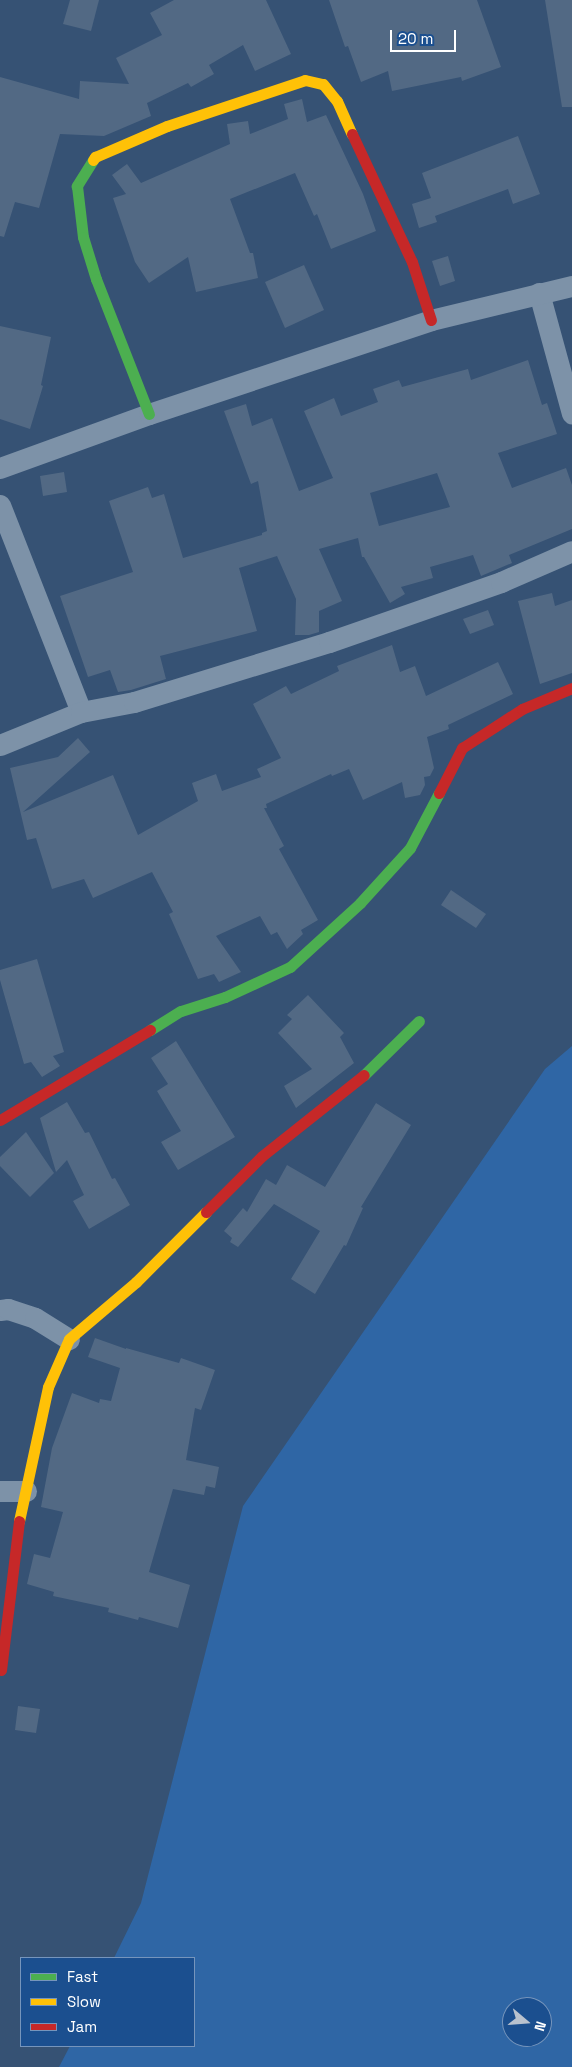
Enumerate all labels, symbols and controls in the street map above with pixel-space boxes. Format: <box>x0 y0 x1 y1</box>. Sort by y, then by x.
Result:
scale bar <box>392 20 458 52</box>
text: 20 m <box>398 29 433 48</box>
legend <box>20 1957 195 2047</box>
text: Fast <box>67 1967 98 1986</box>
text: Slow <box>67 1992 101 2011</box>
north arrow <box>502 1997 552 2047</box>
text: Jam <box>67 2017 97 2036</box>
text: N <box>530 2019 550 2034</box>

